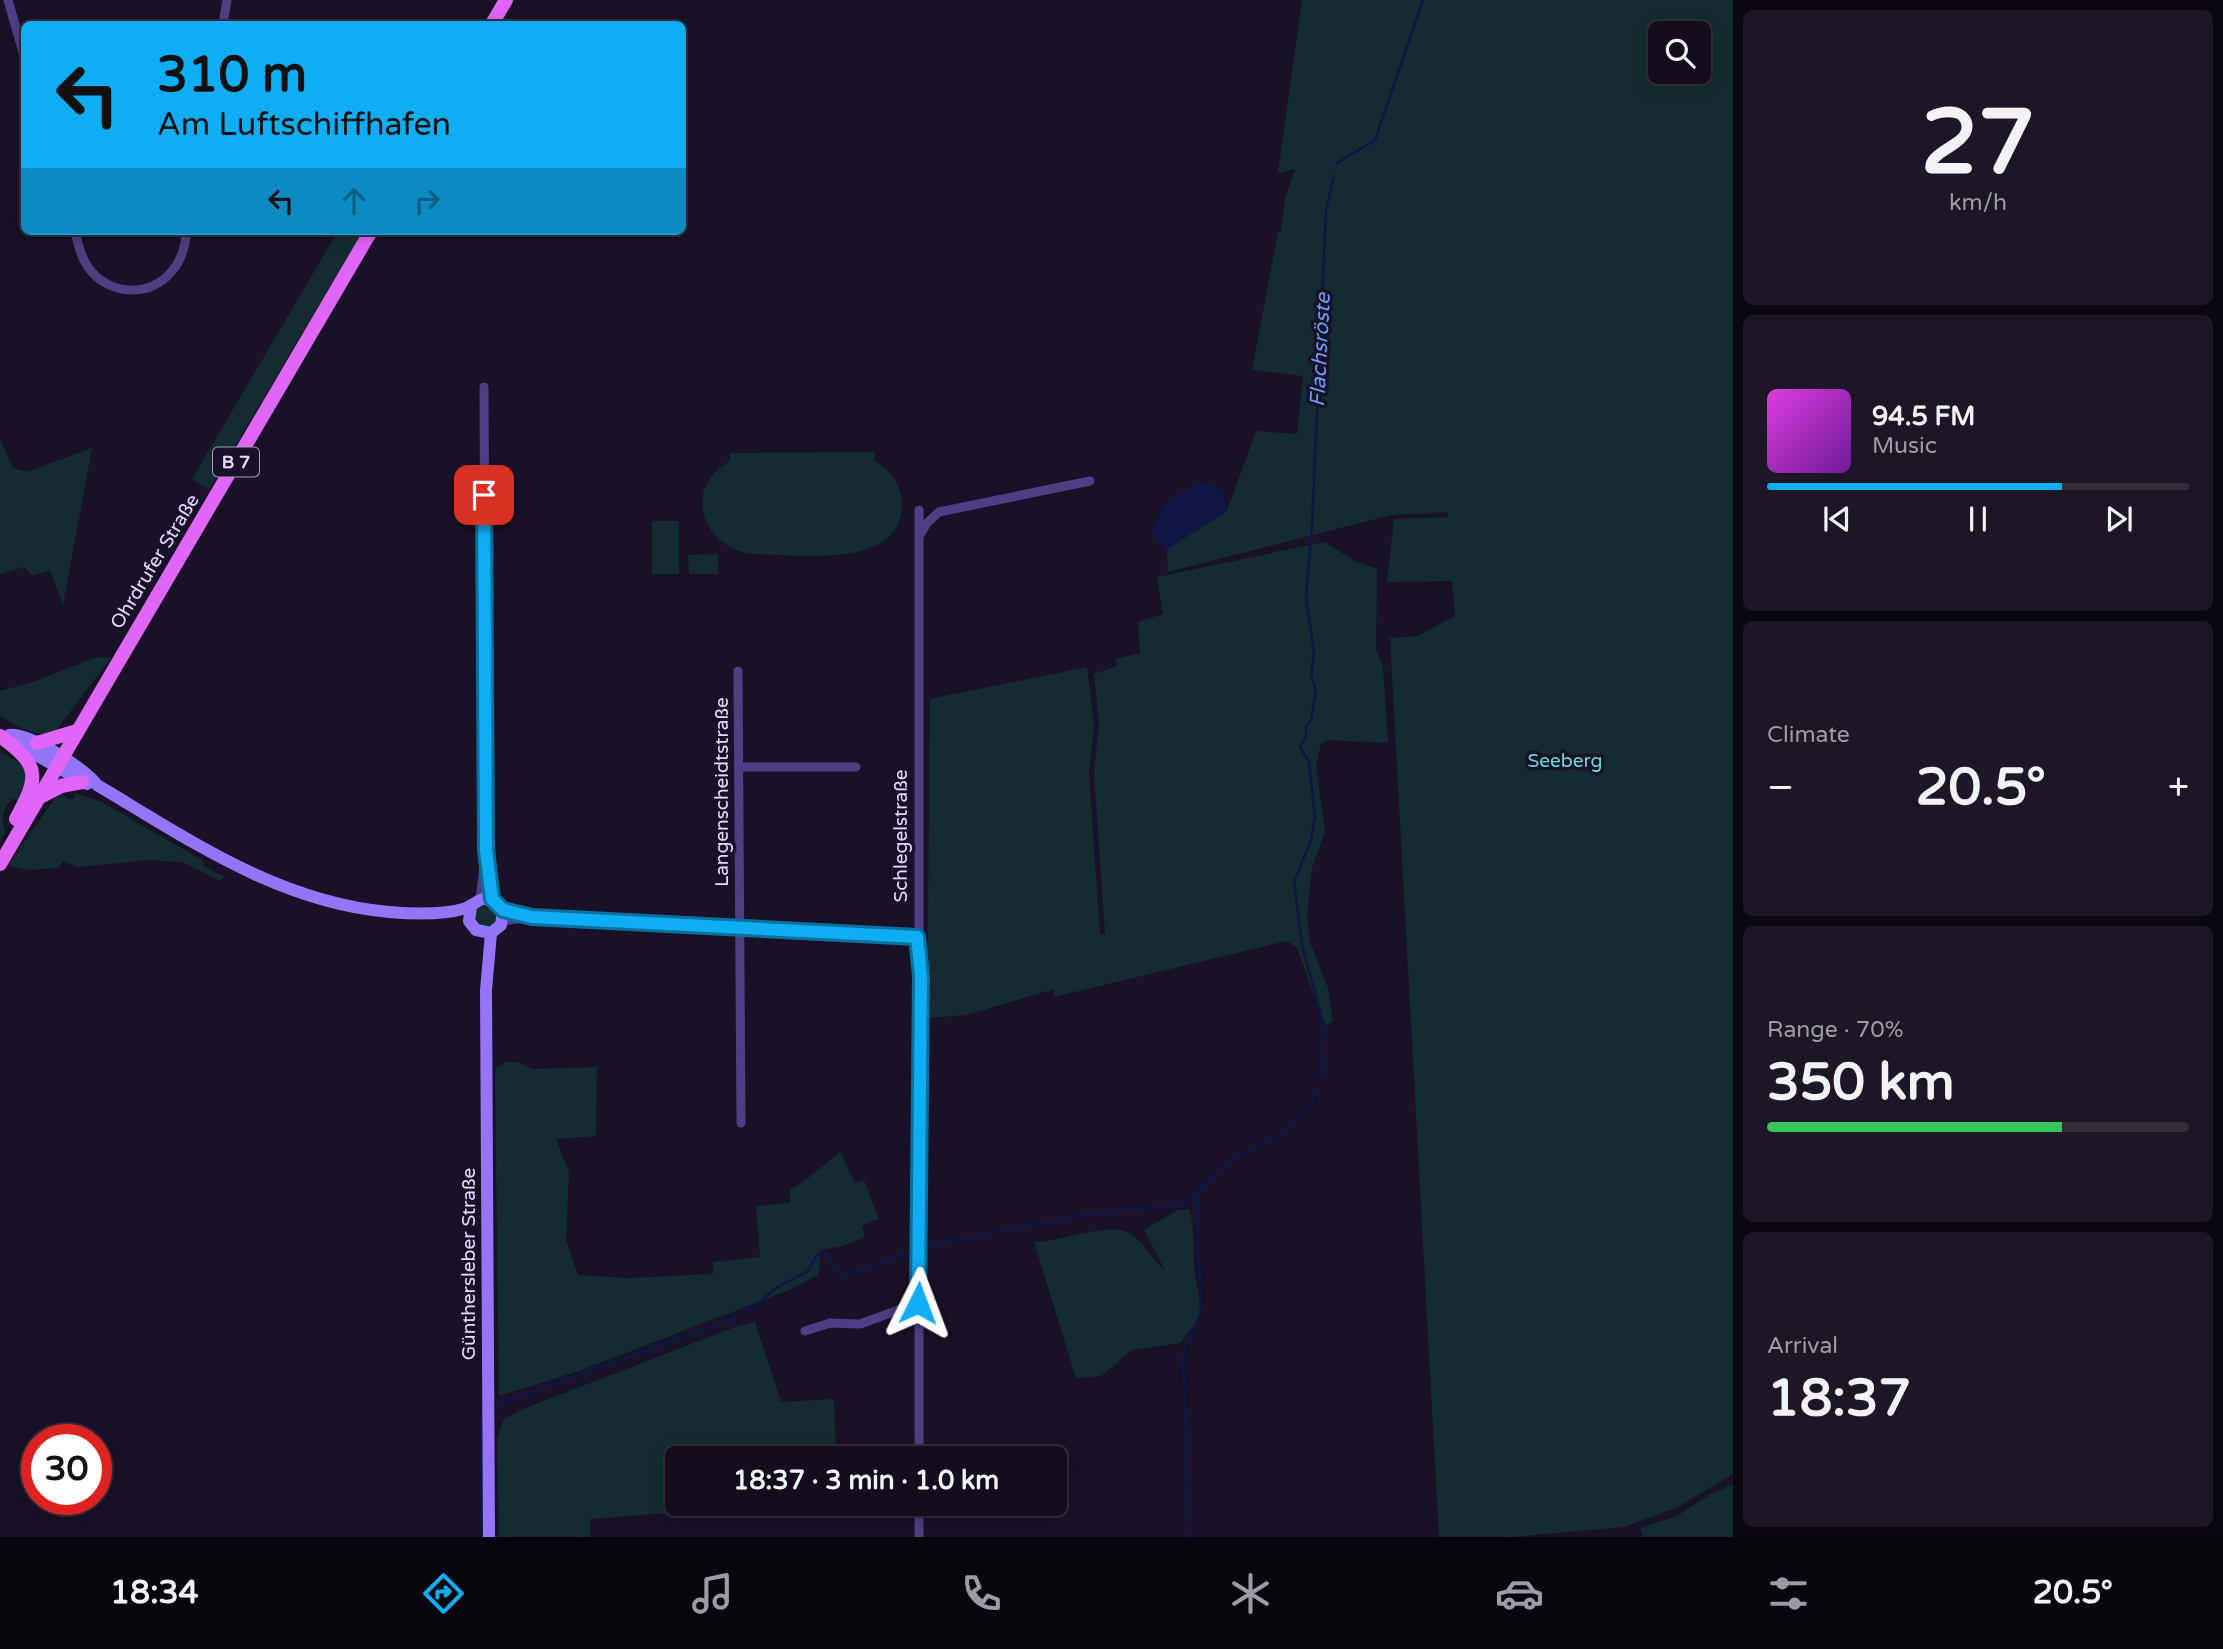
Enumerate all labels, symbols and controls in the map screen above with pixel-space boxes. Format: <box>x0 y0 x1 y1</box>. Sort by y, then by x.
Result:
map controls <box>1648 21 1711 84</box>
button: search <box>1648 21 1711 84</box>
text: 310 m <box>157 46 307 105</box>
icon: left <box>42 49 133 140</box>
text: 27 <box>1921 88 2035 198</box>
text: Am Luftschiffhafen <box>157 106 451 144</box>
icon: left <box>262 182 300 220</box>
icon: ahead <box>335 182 373 220</box>
icon: right <box>408 182 446 220</box>
text: km/h <box>1949 189 2007 217</box>
water label: Flachsröste <box>1305 291 1336 408</box>
text: 94.5 FM <box>1872 401 1975 432</box>
text: Music <box>1872 432 1937 460</box>
road number: B 7 <box>213 448 259 476</box>
pin <box>454 465 514 525</box>
icon: arrive <box>465 476 503 514</box>
street label: Ohrdrufer Straße <box>106 490 204 633</box>
icon: previous <box>1818 500 1856 538</box>
icon: pause <box>1959 500 1997 538</box>
icon: next <box>2100 500 2138 538</box>
street label: Langenscheidtstraße <box>711 697 733 887</box>
text: Climate <box>1767 721 1850 749</box>
park label: Seeberg <box>1528 750 1602 772</box>
text: 20.5° <box>1916 756 2046 819</box>
text: − <box>1767 765 1794 811</box>
text: + <box>2168 765 2189 811</box>
street label: Schlegelstraße <box>890 770 912 902</box>
text: Range · 70% <box>1767 1016 1903 1044</box>
text: 350 km <box>1767 1051 1955 1114</box>
street label: Günthersleber Straße <box>458 1168 480 1360</box>
position arrow <box>881 1266 955 1340</box>
text: Arrival <box>1767 1332 1838 1360</box>
text: 18:37 <box>1767 1367 1911 1430</box>
speed limit sign: 30 <box>21 1424 112 1515</box>
text: 18:37 · 3 min · 1.0 km <box>733 1465 999 1496</box>
icon: directions <box>419 1569 468 1618</box>
icon: music <box>688 1569 737 1618</box>
icon: phone <box>957 1569 1006 1618</box>
icon: climate <box>1226 1569 1275 1618</box>
icon: car <box>1495 1569 1544 1618</box>
icon: filters <box>1764 1569 1813 1618</box>
text: 18:34 <box>110 1574 199 1612</box>
text: 20.5° <box>2033 1574 2113 1612</box>

